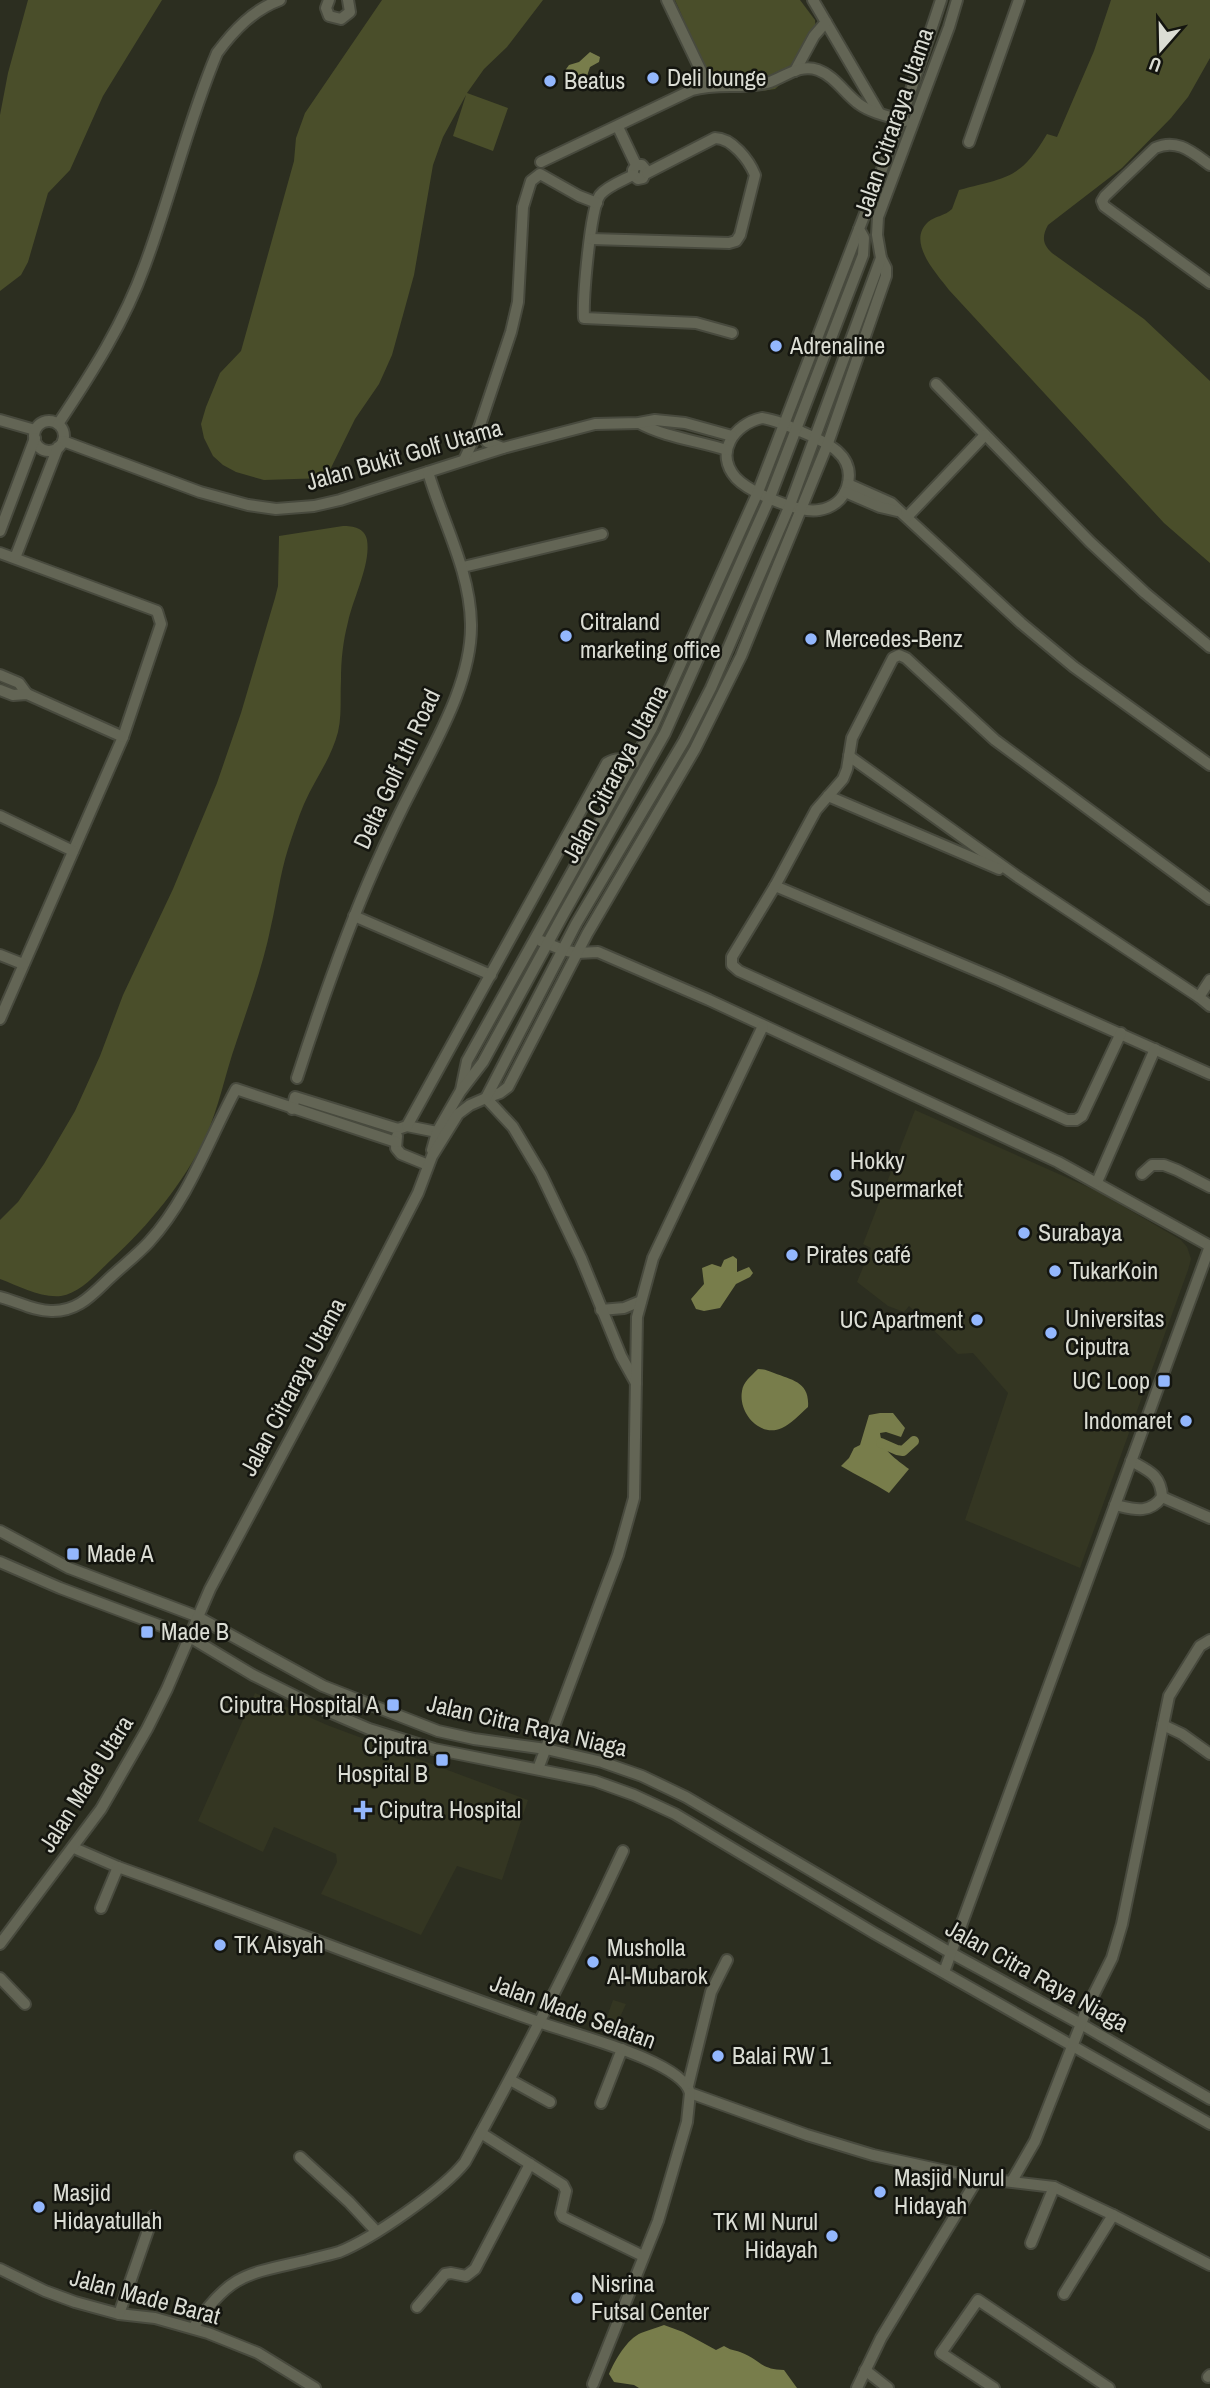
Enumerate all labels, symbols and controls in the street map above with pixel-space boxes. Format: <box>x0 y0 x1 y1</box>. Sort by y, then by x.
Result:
north arrow <box>1126 14 1196 84</box>
street label: Jalan Citraraya Utama <box>846 23 940 220</box>
text: U <box>1145 51 1165 79</box>
place label: Deli lounge <box>667 61 767 93</box>
place label: Beatus <box>564 64 625 96</box>
marker: Deli lounge <box>645 70 661 86</box>
marker: Beatus <box>542 73 558 89</box>
place label: Adrenaline <box>789 329 885 361</box>
marker: Adrenaline <box>768 338 784 354</box>
street label: Jalan Bukit Golf Utama <box>302 411 505 497</box>
place label: Citraland marketing office <box>580 605 721 665</box>
place label: Mercedes-Benz <box>825 622 963 654</box>
marker: Citraland marketing office <box>558 628 574 644</box>
marker: Mercedes-Benz <box>803 631 819 647</box>
street label: Jalan Citraraya Utama <box>554 679 674 868</box>
street label: Delta Golf 1th Road <box>345 683 447 854</box>
place label: Hokky Supermarket <box>850 1144 963 1204</box>
marker: Hokky Supermarket <box>828 1167 844 1183</box>
place label: Surabaya <box>1038 1216 1122 1248</box>
marker: Surabaya <box>1016 1225 1032 1241</box>
place label: Pirates café <box>806 1238 911 1270</box>
marker: Pirates café <box>784 1247 800 1263</box>
place label: TukarKoin <box>1069 1254 1158 1286</box>
marker: TukarKoin <box>1047 1263 1063 1279</box>
street label: Jalan Citraraya Utama <box>232 1292 352 1481</box>
place label: Universitas Ciputra <box>1065 1302 1165 1362</box>
place label: UC Apartment <box>839 1303 964 1335</box>
marker: UC Apartment <box>969 1312 985 1328</box>
marker: Universitas Ciputra <box>1043 1325 1059 1341</box>
place label: UC Loop <box>1072 1364 1150 1396</box>
marker: UC Loop <box>1156 1373 1172 1389</box>
place label: Indomaret <box>1083 1404 1173 1436</box>
marker: Indomaret <box>1178 1413 1194 1429</box>
place label: Made A <box>87 1537 155 1569</box>
marker: Made A <box>65 1546 81 1562</box>
place label: Made B <box>161 1615 229 1647</box>
marker: Made B <box>139 1624 155 1640</box>
street label: Jalan Citra Raya Niaga <box>424 1686 631 1764</box>
place label: Ciputra Hospital A <box>219 1688 380 1720</box>
marker: Ciputra Hospital A <box>385 1697 401 1713</box>
street label: Jalan Made Utara <box>30 1709 140 1858</box>
place label: Ciputra Hospital B <box>337 1729 428 1789</box>
marker: Ciputra Hospital B <box>434 1752 450 1768</box>
place label: Ciputra Hospital <box>379 1793 521 1825</box>
marker: Ciputra Hospital <box>353 1800 373 1820</box>
street label: Jalan Citra Raya Niaga <box>940 1912 1135 2039</box>
place label: TK Aisyah <box>234 1928 324 1960</box>
place label: Musholla Al-Mubarok <box>606 1931 708 1991</box>
marker: TK Aisyah <box>212 1937 228 1953</box>
marker: Musholla Al-Mubarok <box>585 1954 601 1970</box>
street label: Jalan Made Selatan <box>486 1966 661 2056</box>
place label: Balai RW 1 <box>732 2039 831 2071</box>
marker: Balai RW 1 <box>710 2048 726 2064</box>
place label: Masjid Nurul Hidayah <box>894 2161 1004 2221</box>
place label: Masjid Hidayatullah <box>53 2176 162 2236</box>
marker: Masjid Nurul Hidayah <box>872 2184 888 2200</box>
marker: Masjid Hidayatullah <box>31 2199 47 2215</box>
place label: TK MI Nurul Hidayah <box>713 2205 818 2265</box>
marker: TK MI Nurul Hidayah <box>824 2228 840 2244</box>
street label: Jalan Made Barat <box>67 2261 224 2332</box>
place label: Nisrina Futsal Center <box>591 2267 710 2327</box>
marker: Nisrina Futsal Center <box>569 2290 585 2306</box>

